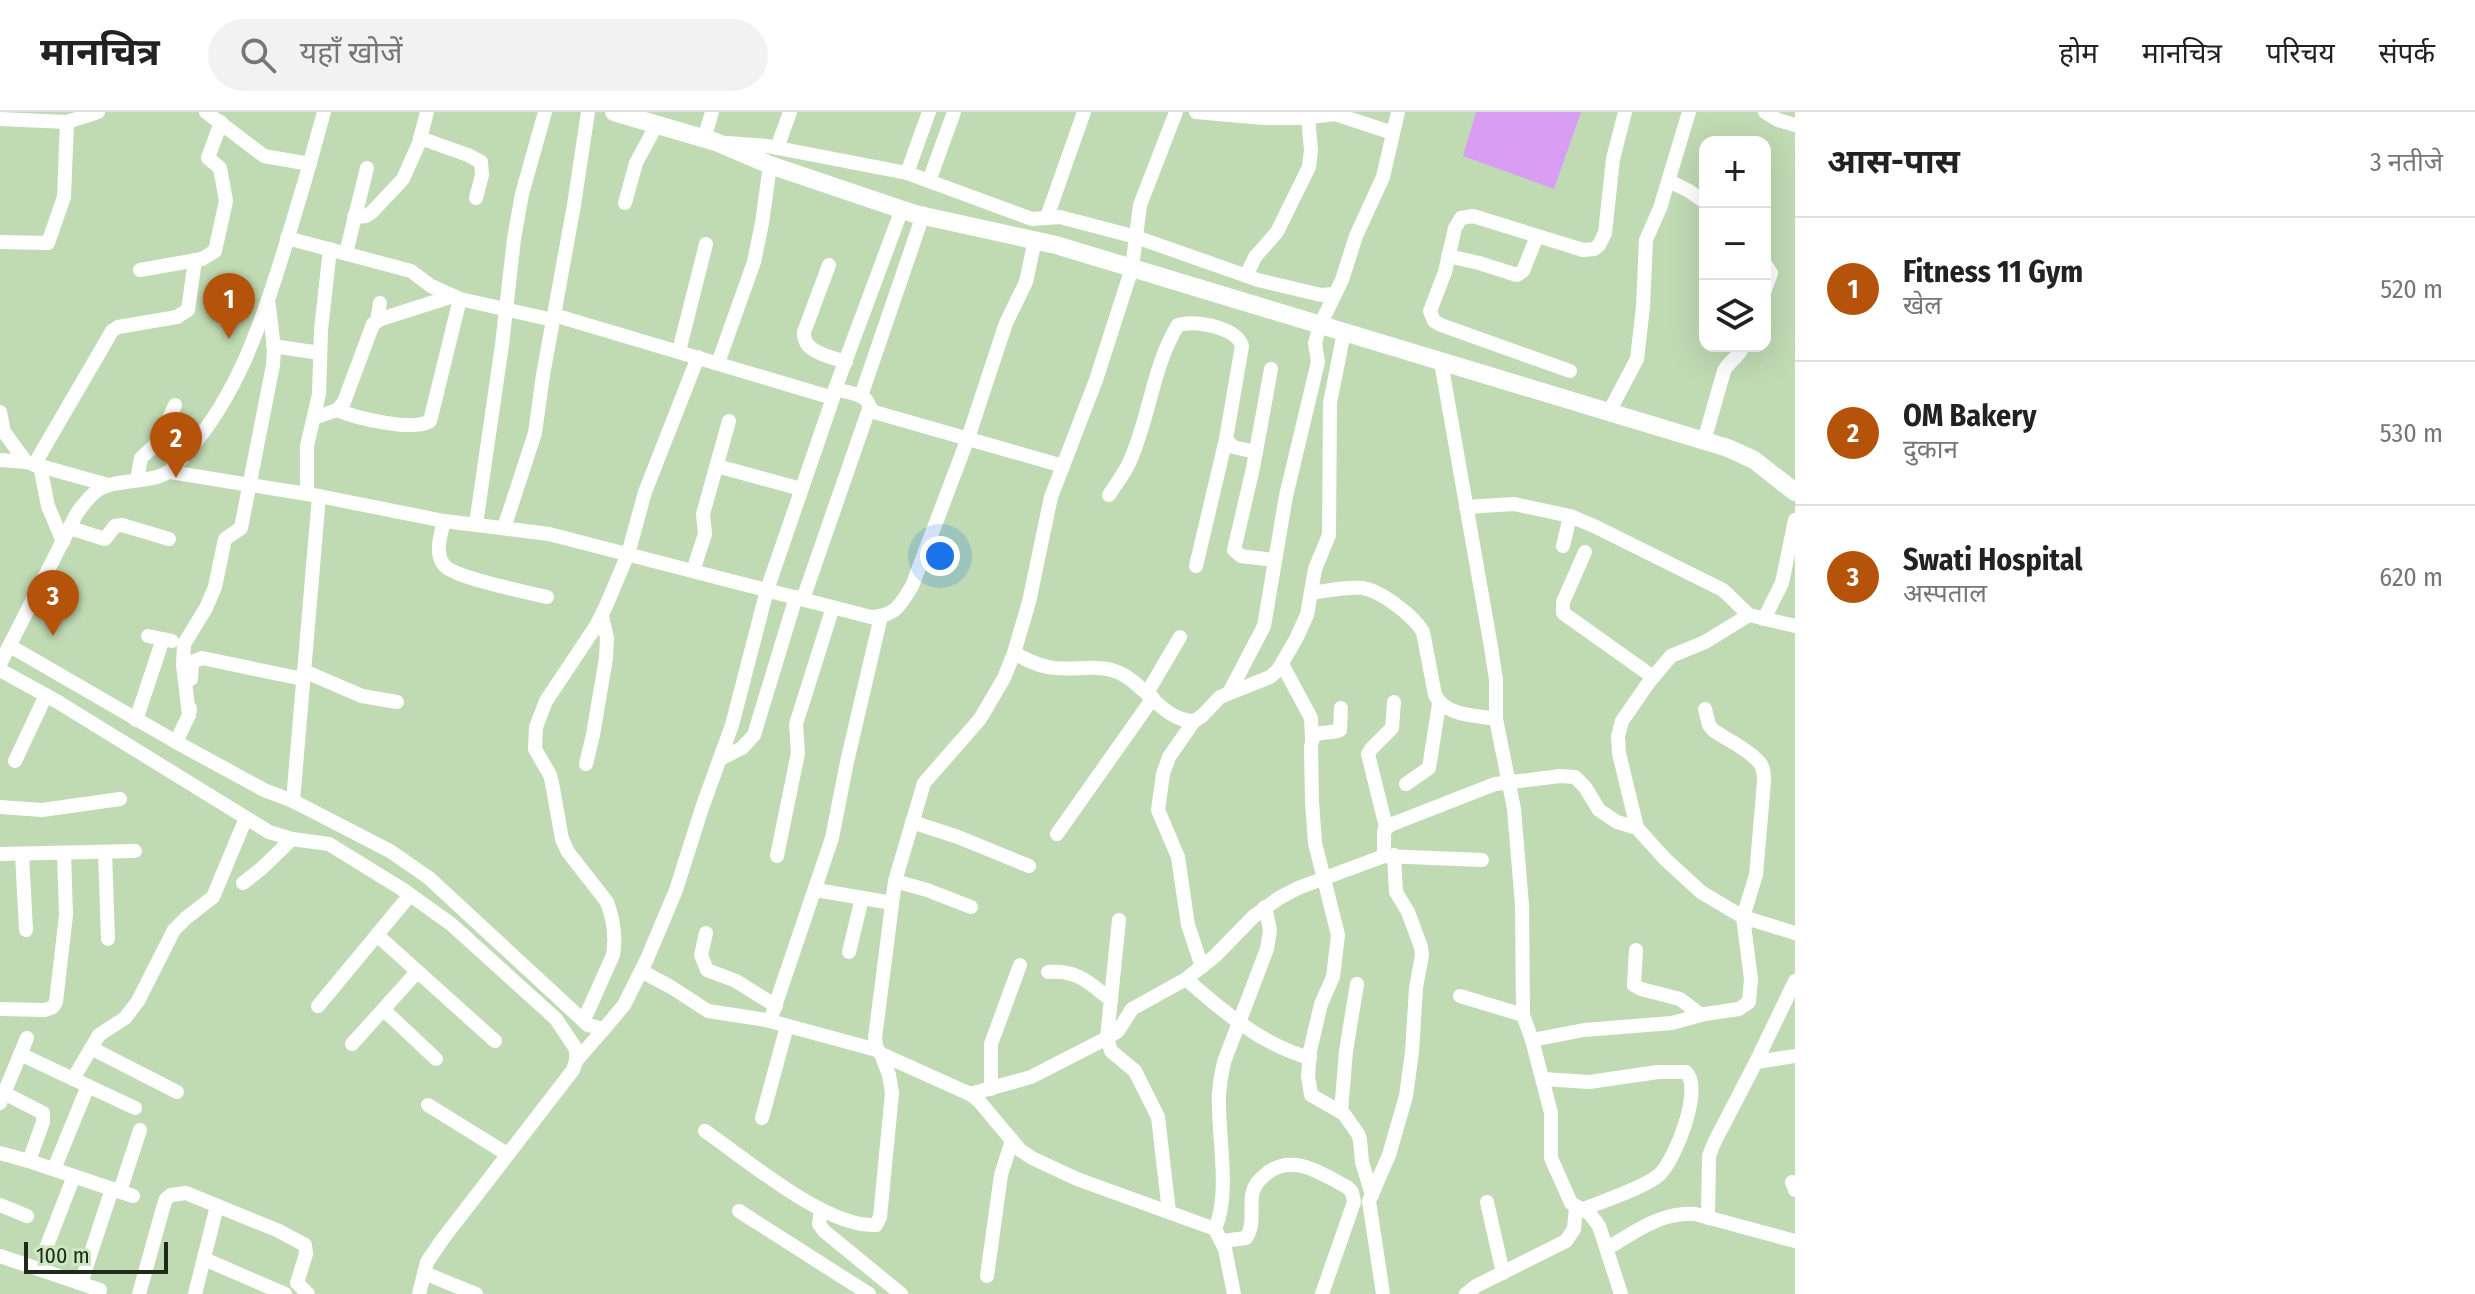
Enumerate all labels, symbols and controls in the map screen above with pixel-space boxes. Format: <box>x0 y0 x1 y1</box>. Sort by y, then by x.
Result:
search box <box>208 19 768 91</box>
text: मानचित्र <box>40 29 160 75</box>
icon: search <box>236 33 280 77</box>
text: यहाँ खोजें <box>300 35 403 71</box>
text: होम <box>2059 37 2098 70</box>
text: मानचित्र <box>2142 37 2222 70</box>
text: परिचय <box>2266 37 2335 70</box>
text: संपर्क <box>2379 37 2435 70</box>
map controls <box>1699 136 1771 352</box>
button: + <box>1699 136 1771 208</box>
text: आस-पास <box>1827 141 1960 182</box>
text: 3 नतीजे <box>2370 147 2443 178</box>
button: − <box>1699 208 1771 280</box>
text: Fitness 11 Gym <box>1903 254 2083 290</box>
pin: 1 <box>203 273 255 339</box>
text: 1 <box>1848 274 1859 305</box>
text: 520 m <box>2380 274 2443 305</box>
button: layers <box>1699 280 1771 352</box>
text: खेल <box>1903 290 1942 321</box>
text: OM Bakery <box>1903 398 2037 434</box>
pin: 2 <box>150 412 202 478</box>
text: 2 <box>1847 418 1859 449</box>
text: 530 m <box>2380 418 2443 449</box>
text: दुकान <box>1903 434 1958 465</box>
your location <box>920 536 960 576</box>
text: Swati Hospital <box>1903 542 2083 578</box>
text: 3 <box>1847 562 1859 593</box>
text: 620 m <box>2379 562 2443 593</box>
pin: 3 <box>27 570 79 636</box>
text: अस्पताल <box>1903 578 1987 609</box>
scale bar <box>24 1238 168 1274</box>
text: 100 m <box>36 1242 90 1269</box>

